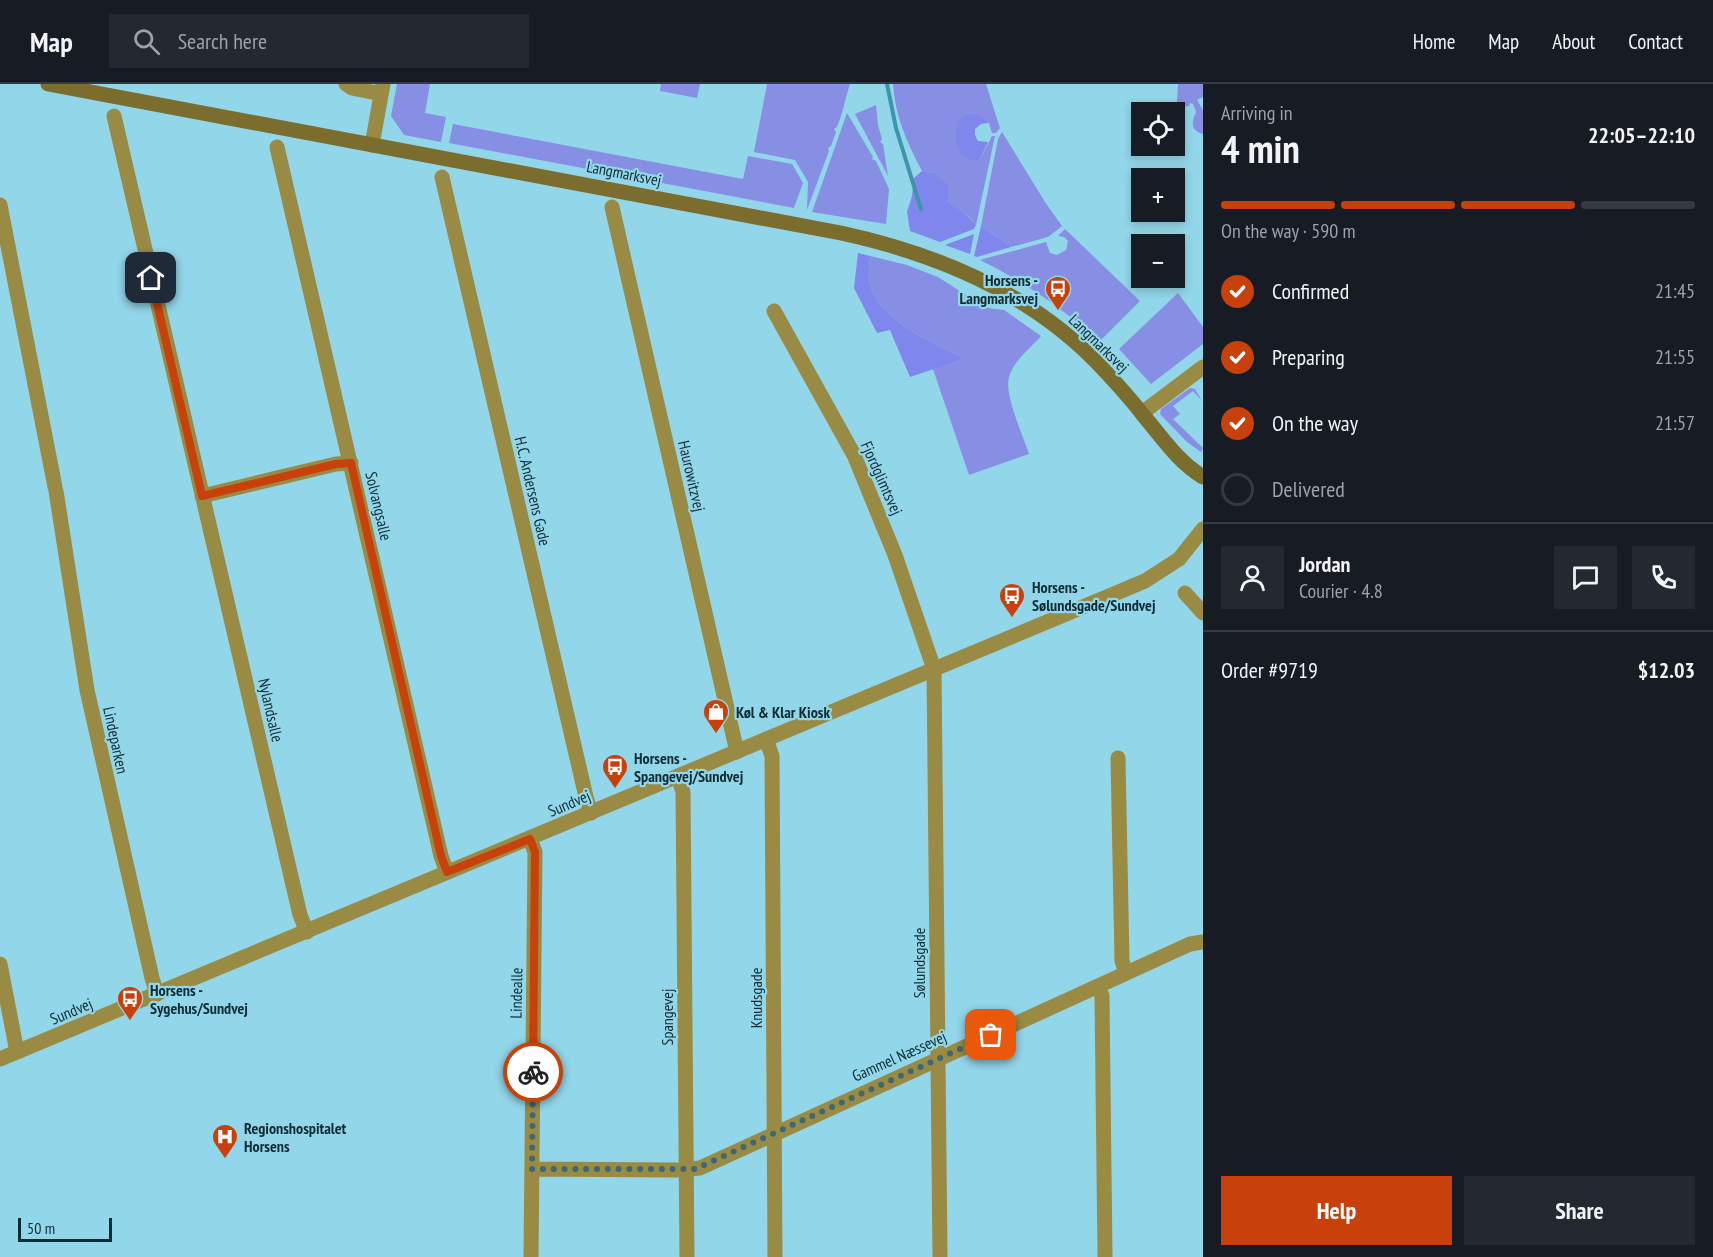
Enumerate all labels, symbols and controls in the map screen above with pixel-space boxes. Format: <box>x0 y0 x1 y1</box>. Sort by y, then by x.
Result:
search box <box>109 14 529 68</box>
text: Map <box>30 23 73 60</box>
icon: search <box>130 25 163 58</box>
text: Search here <box>178 27 267 55</box>
text: Home <box>1413 28 1455 55</box>
text: Map <box>1488 28 1519 55</box>
text: About <box>1552 28 1595 55</box>
text: Contact <box>1628 28 1683 55</box>
text: Arriving in <box>1221 100 1293 126</box>
map controls <box>1131 102 1185 288</box>
button: locate <box>1131 102 1185 156</box>
text: 22:05–22:10 <box>1588 121 1695 149</box>
text: 4 min <box>1221 123 1300 174</box>
street label: Langmarksvej <box>585 156 663 190</box>
button: + <box>1131 168 1185 222</box>
text: On the way · 590 m <box>1221 218 1356 244</box>
button: − <box>1131 234 1185 288</box>
pin <box>125 252 176 303</box>
icon: home <box>134 261 167 294</box>
place label: Horsens - Langmarksvej <box>960 270 1038 308</box>
bus stop icon: Horsens - Langmarksvej <box>1043 274 1073 312</box>
icon: check <box>1221 275 1254 308</box>
text: Confirmed <box>1272 277 1349 305</box>
text: 21:45 <box>1655 278 1695 304</box>
street label: Langmarksvej <box>1065 309 1133 377</box>
icon: check <box>1221 341 1254 374</box>
text: Preparing <box>1272 343 1345 371</box>
text: 21:55 <box>1655 344 1695 370</box>
icon: check <box>1221 407 1254 440</box>
text: On the way <box>1272 409 1358 437</box>
text: 21:57 <box>1655 410 1695 436</box>
street label: H.C. Andersens Gade <box>511 434 555 548</box>
street label: Fjordglimtsvej <box>857 438 907 518</box>
street label: Haurowitzvej <box>674 439 710 513</box>
street label: Solvangsalle <box>361 470 397 542</box>
text: Delivered <box>1272 475 1345 503</box>
button: person <box>1221 546 1284 609</box>
button: chat <box>1554 546 1617 609</box>
button: phone <box>1632 546 1695 609</box>
text: Jordan <box>1299 550 1350 578</box>
place label: Horsens - Sølundsgade/Sundvej <box>1032 577 1156 615</box>
text: Courier · 4.8 <box>1299 578 1383 604</box>
bus stop icon: Horsens - Sølundsgade/Sundvej <box>997 581 1027 619</box>
text: Order #9719 <box>1221 656 1318 684</box>
text: $12.03 <box>1638 656 1695 684</box>
street label: Nylandsalle <box>254 676 288 744</box>
shop icon: Køl & Klar Kiosk <box>701 697 731 735</box>
place label: Køl & Klar Kiosk <box>736 702 830 722</box>
street label: Lindeparken <box>99 705 133 775</box>
place label: Horsens - Spangevej/Sundvej <box>634 748 744 786</box>
bus stop icon: Horsens - Spangevej/Sundvej <box>600 752 630 790</box>
street label: Sundvej <box>545 785 593 821</box>
street label: Sølundsgade <box>909 928 929 998</box>
street label: Lindealle <box>506 967 526 1019</box>
street label: Knudsgade <box>746 968 766 1028</box>
place label: Horsens - Sygehus/Sundvej <box>150 980 248 1018</box>
bus stop icon: Horsens - Sygehus/Sundvej <box>115 984 145 1022</box>
street label: Spangevej <box>657 989 677 1045</box>
street label: Sundvej <box>47 993 95 1029</box>
pin <box>965 1009 1016 1060</box>
icon: bag <box>974 1018 1007 1051</box>
street label: Gammel Næssevej <box>849 1026 949 1086</box>
courier <box>503 1042 563 1102</box>
icon: bike <box>517 1056 550 1089</box>
place label: Regionshospitalet Horsens <box>244 1118 347 1156</box>
hospital icon: Regionshospitalet Horsens <box>210 1122 240 1160</box>
button: Help <box>1221 1176 1452 1245</box>
button: Share <box>1464 1176 1695 1245</box>
scale bar <box>18 1215 112 1242</box>
text: 50 m <box>27 1218 55 1238</box>

